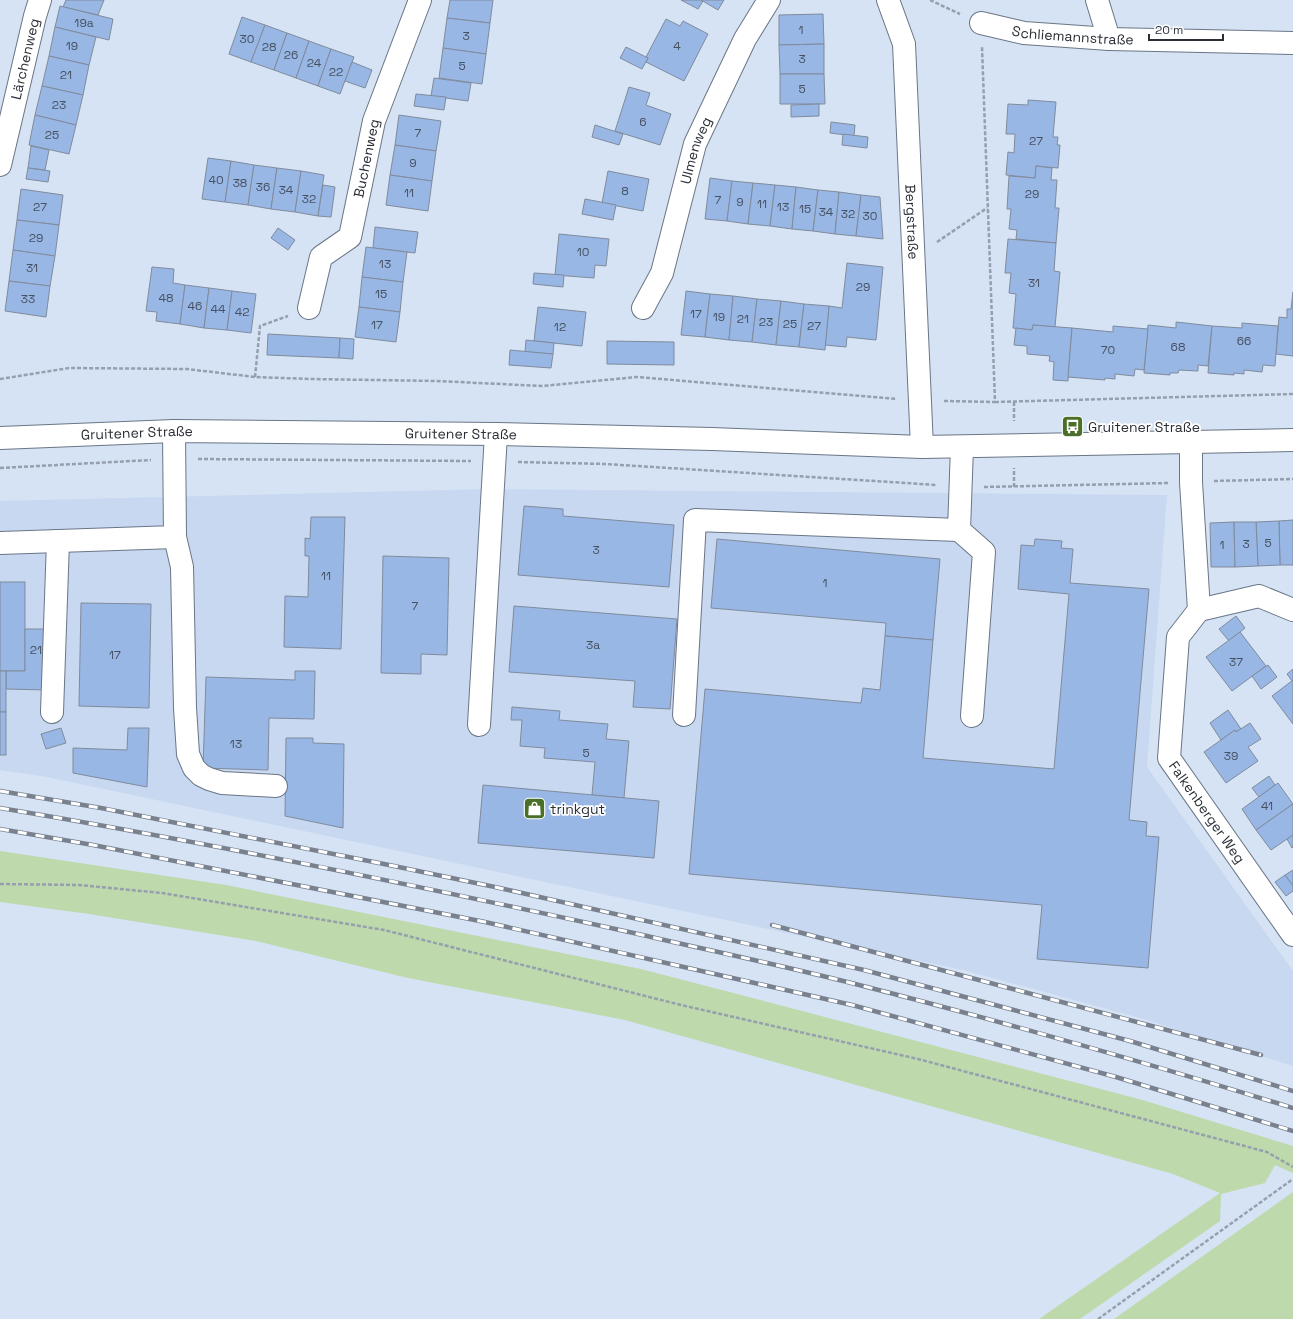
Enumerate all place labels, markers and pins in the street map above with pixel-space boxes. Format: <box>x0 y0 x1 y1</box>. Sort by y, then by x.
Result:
bus stop icon: Gruitener Straße <box>1059 414 1085 440</box>
place label: Gruitener Straße <box>1088 418 1200 436</box>
shop icon: trinkgut <box>522 796 548 822</box>
place label: trinkgut <box>550 800 605 818</box>

